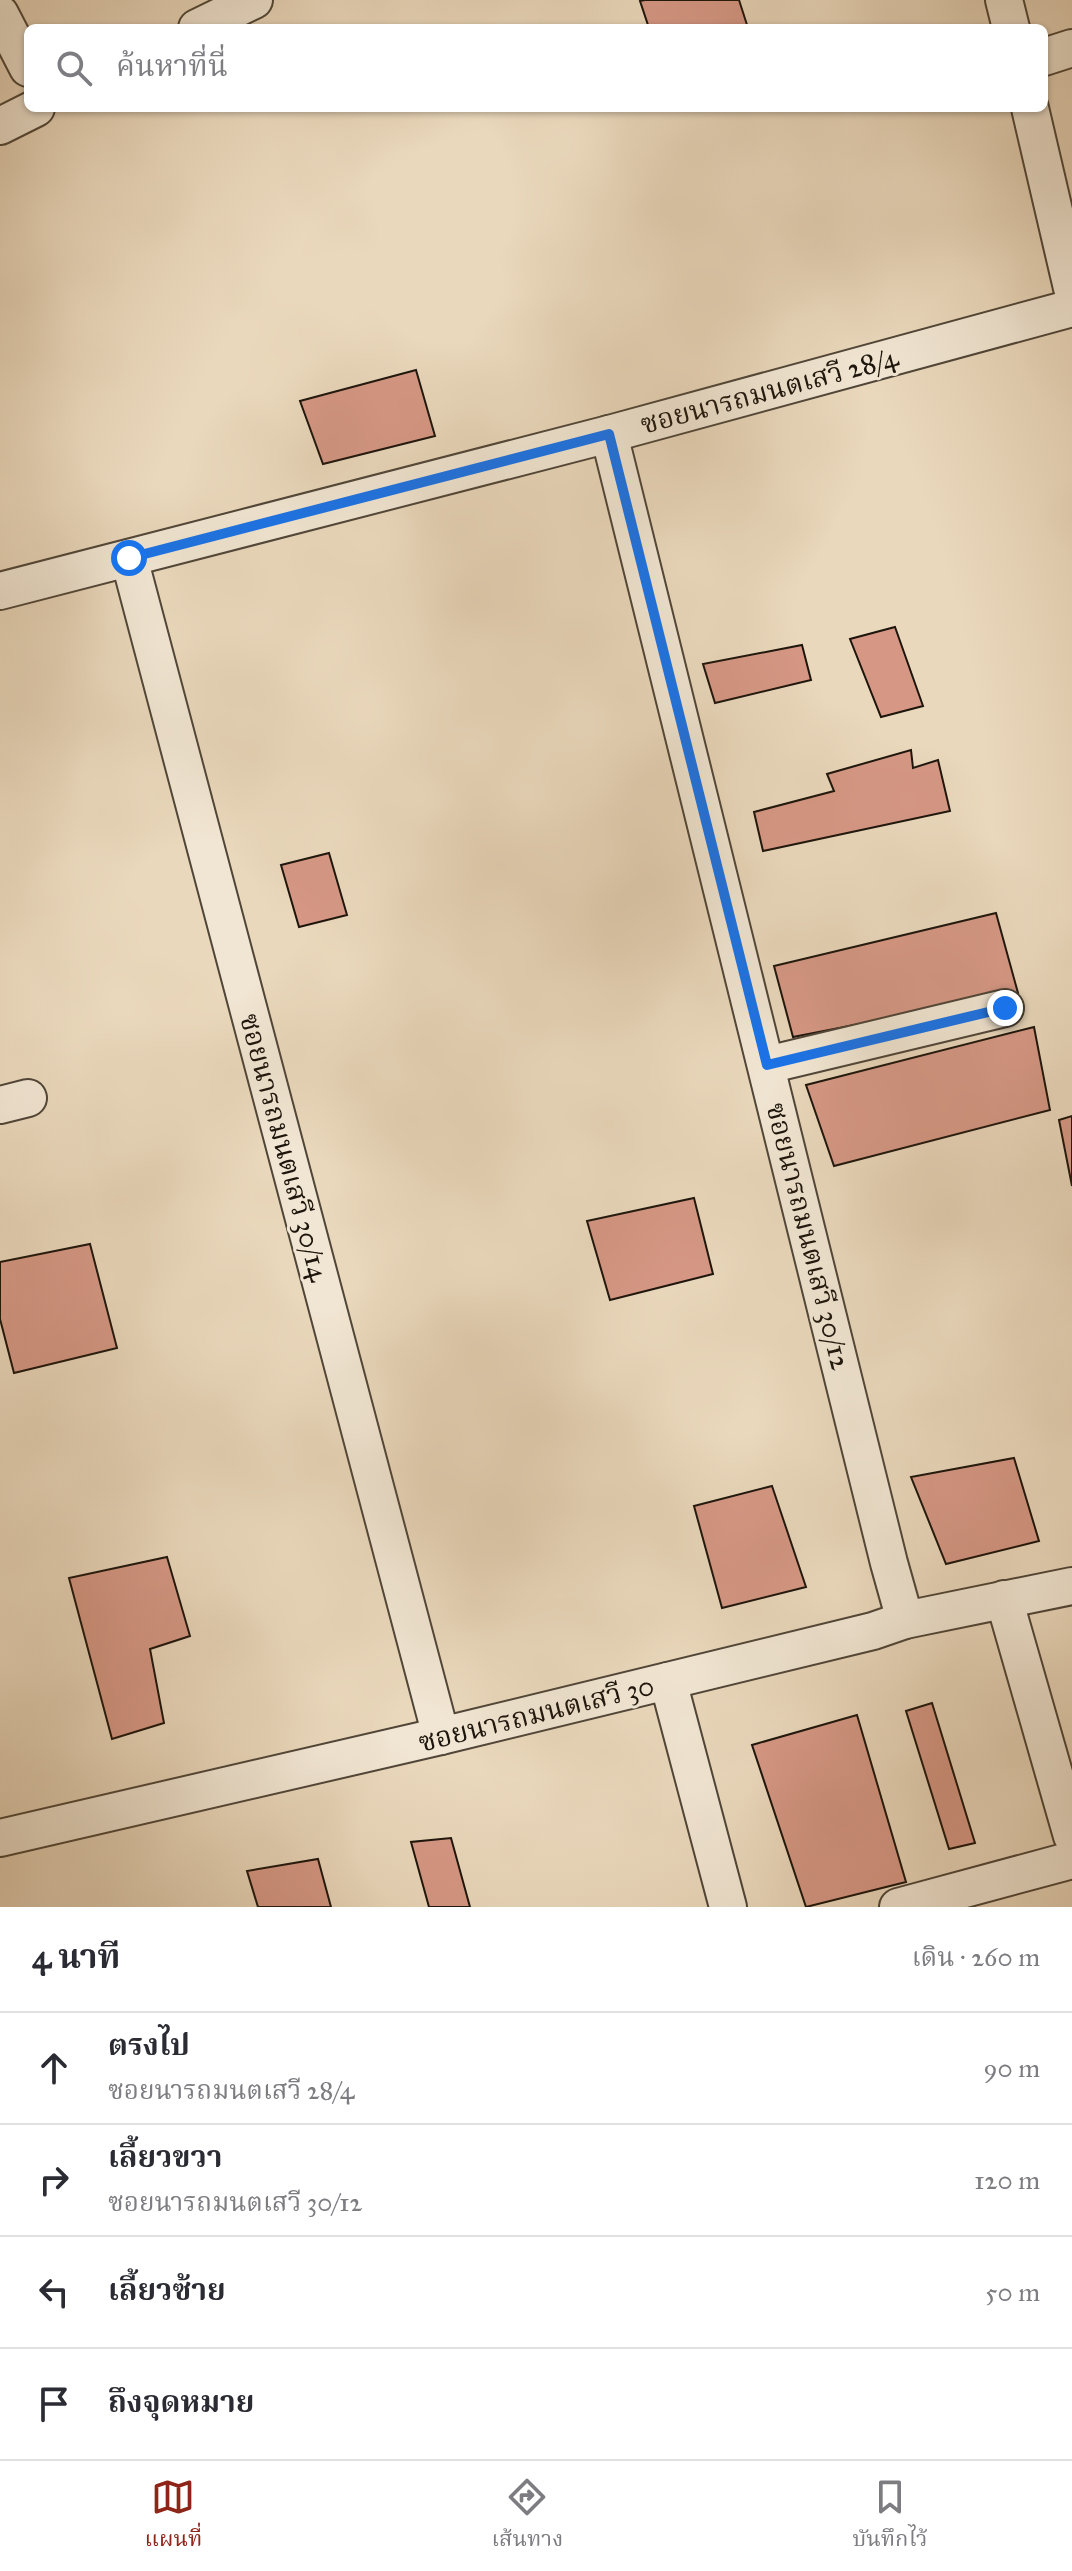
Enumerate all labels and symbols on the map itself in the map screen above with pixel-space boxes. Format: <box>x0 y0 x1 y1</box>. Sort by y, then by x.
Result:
street label: ซอยนารถมนตเสวี 28/4 <box>637 339 903 442</box>
route start <box>111 540 147 576</box>
route end <box>987 990 1023 1026</box>
street label: ซอยนารถมนตเสวี 30/14 <box>232 1009 337 1286</box>
street label: ซอยนารถมนตเสวี 30/12 <box>758 1099 859 1373</box>
street label: ซอยนารถมนตเสวี 30 <box>415 1667 658 1760</box>

